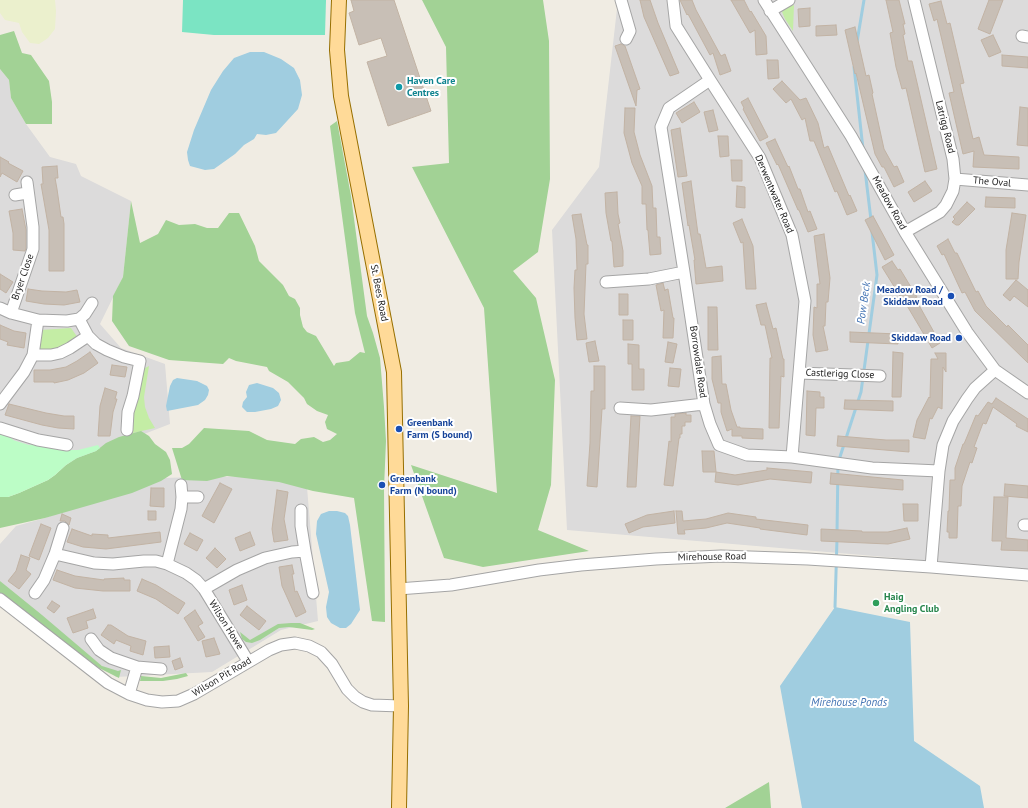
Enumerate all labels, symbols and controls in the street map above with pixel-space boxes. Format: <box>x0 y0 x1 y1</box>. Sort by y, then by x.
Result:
place label: Haven Care Centres <box>407 75 455 98</box>
marker: Haven Care Centres <box>394 82 404 92</box>
street label: Latrigg Road <box>933 99 957 155</box>
street label: Derwentwater Road <box>752 153 796 235</box>
street label: Meadow Road <box>869 174 909 232</box>
street label: The Oval <box>972 174 1012 190</box>
street label: Bryer Close <box>9 252 37 302</box>
street label: St. Bees Road <box>368 264 390 322</box>
water label: Pow Beck <box>855 281 873 325</box>
place label: Meadow Road / Skiddaw Road <box>877 284 943 308</box>
marker: Meadow Road / Skiddaw Road <box>946 291 956 301</box>
street label: Borrowdale Road <box>687 325 709 399</box>
place label: Skiddaw Road <box>891 332 951 344</box>
marker: Skiddaw Road <box>954 333 964 343</box>
street label: Castlerigg Close <box>805 367 875 381</box>
place label: Greenbank Farm (S bound) <box>407 417 472 440</box>
marker: Greenbank Farm (S bound) <box>394 424 404 434</box>
place label: Greenbank Farm (N bound) <box>390 473 457 496</box>
marker: Greenbank Farm (N bound) <box>377 480 387 490</box>
street label: Mirehouse Road <box>678 550 746 564</box>
place label: Haig Angling Club <box>884 591 939 614</box>
street label: Wilson Howe <box>206 598 246 652</box>
marker: Haig Angling Club <box>871 598 881 608</box>
street label: Wilson Pit Road <box>190 655 254 699</box>
water label: Mirehouse Ponds <box>811 696 887 710</box>

